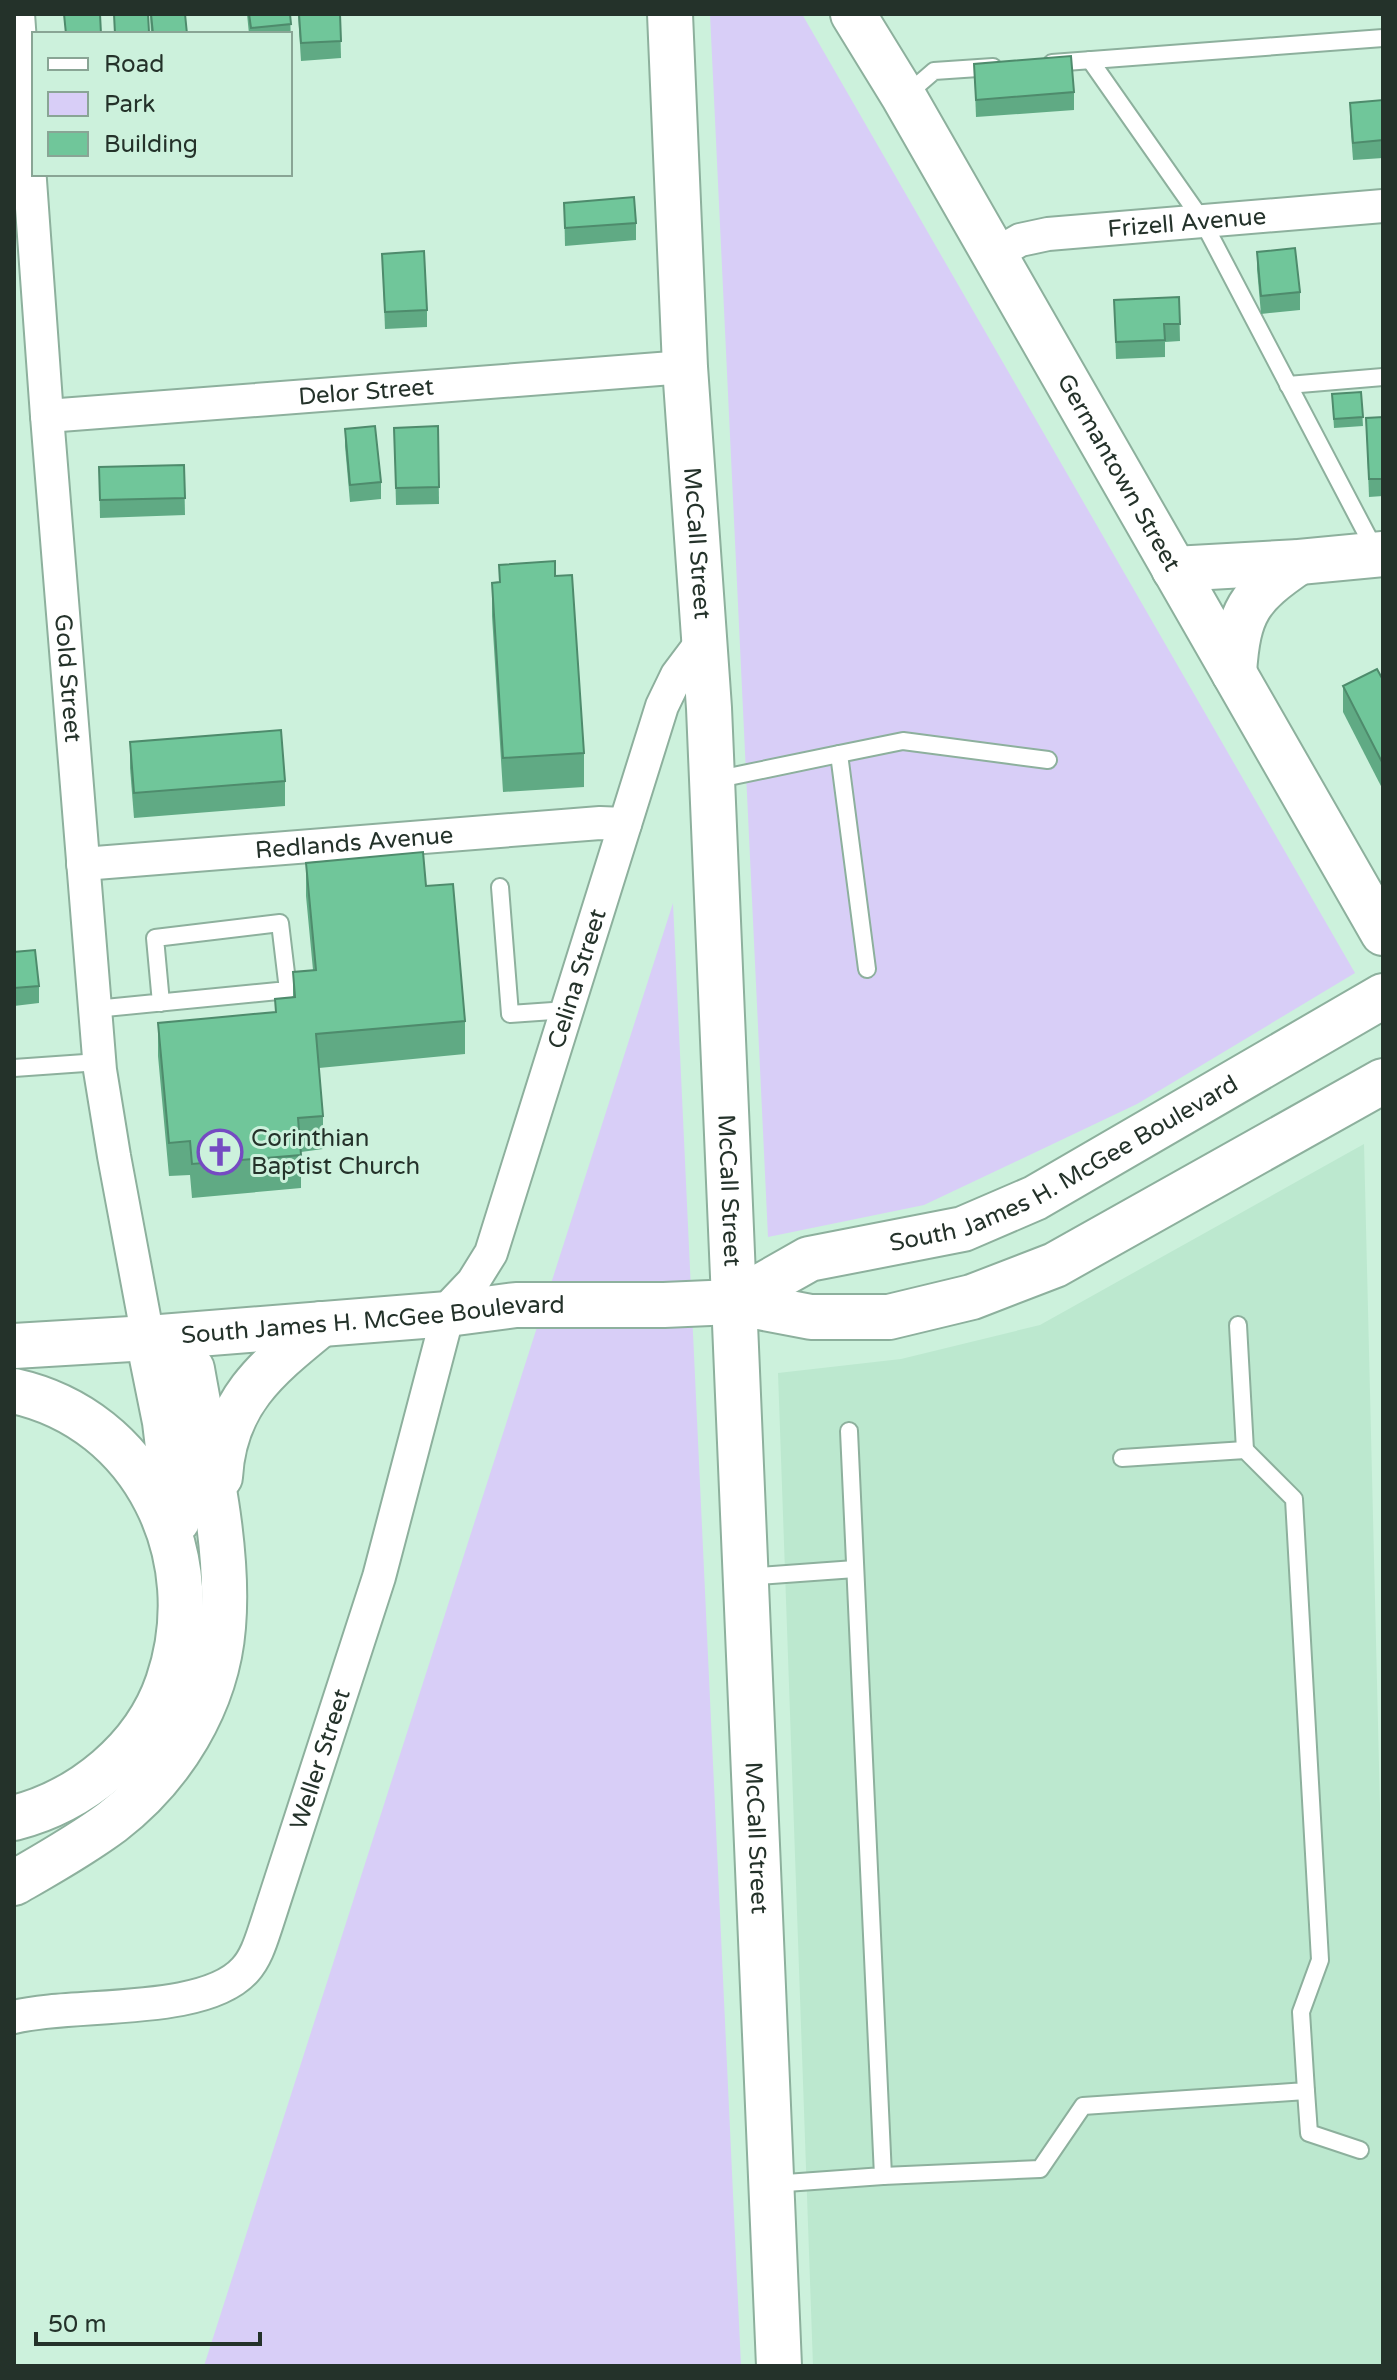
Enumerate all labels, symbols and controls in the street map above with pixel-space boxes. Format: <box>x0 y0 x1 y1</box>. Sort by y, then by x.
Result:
legend <box>32 32 292 176</box>
text: Road <box>104 50 164 79</box>
text: Park <box>104 90 155 119</box>
text: Building <box>104 130 198 159</box>
street label: Frizell Avenue <box>1107 201 1267 243</box>
street label: Germantown Street <box>1051 368 1187 576</box>
street label: Delor Street <box>297 372 435 411</box>
street label: McCall Street <box>678 466 717 620</box>
street label: Gold Street <box>49 613 88 743</box>
street label: Redlands Avenue <box>254 820 454 865</box>
street label: Celina Street <box>541 905 612 1052</box>
street label: South James H. McGee Boulevard <box>887 1069 1243 1258</box>
street label: McCall Street <box>712 1114 747 1267</box>
place label: Corinthian Baptist Church <box>251 1124 420 1181</box>
church icon: Corinthian Baptist Church <box>196 1128 244 1176</box>
street label: South James H. McGee Boulevard <box>180 1291 565 1350</box>
street label: Weller Street <box>284 1685 356 1833</box>
street label: McCall Street <box>739 1761 774 1915</box>
scale bar <box>36 2296 260 2346</box>
text: 50 m <box>48 2310 106 2339</box>

